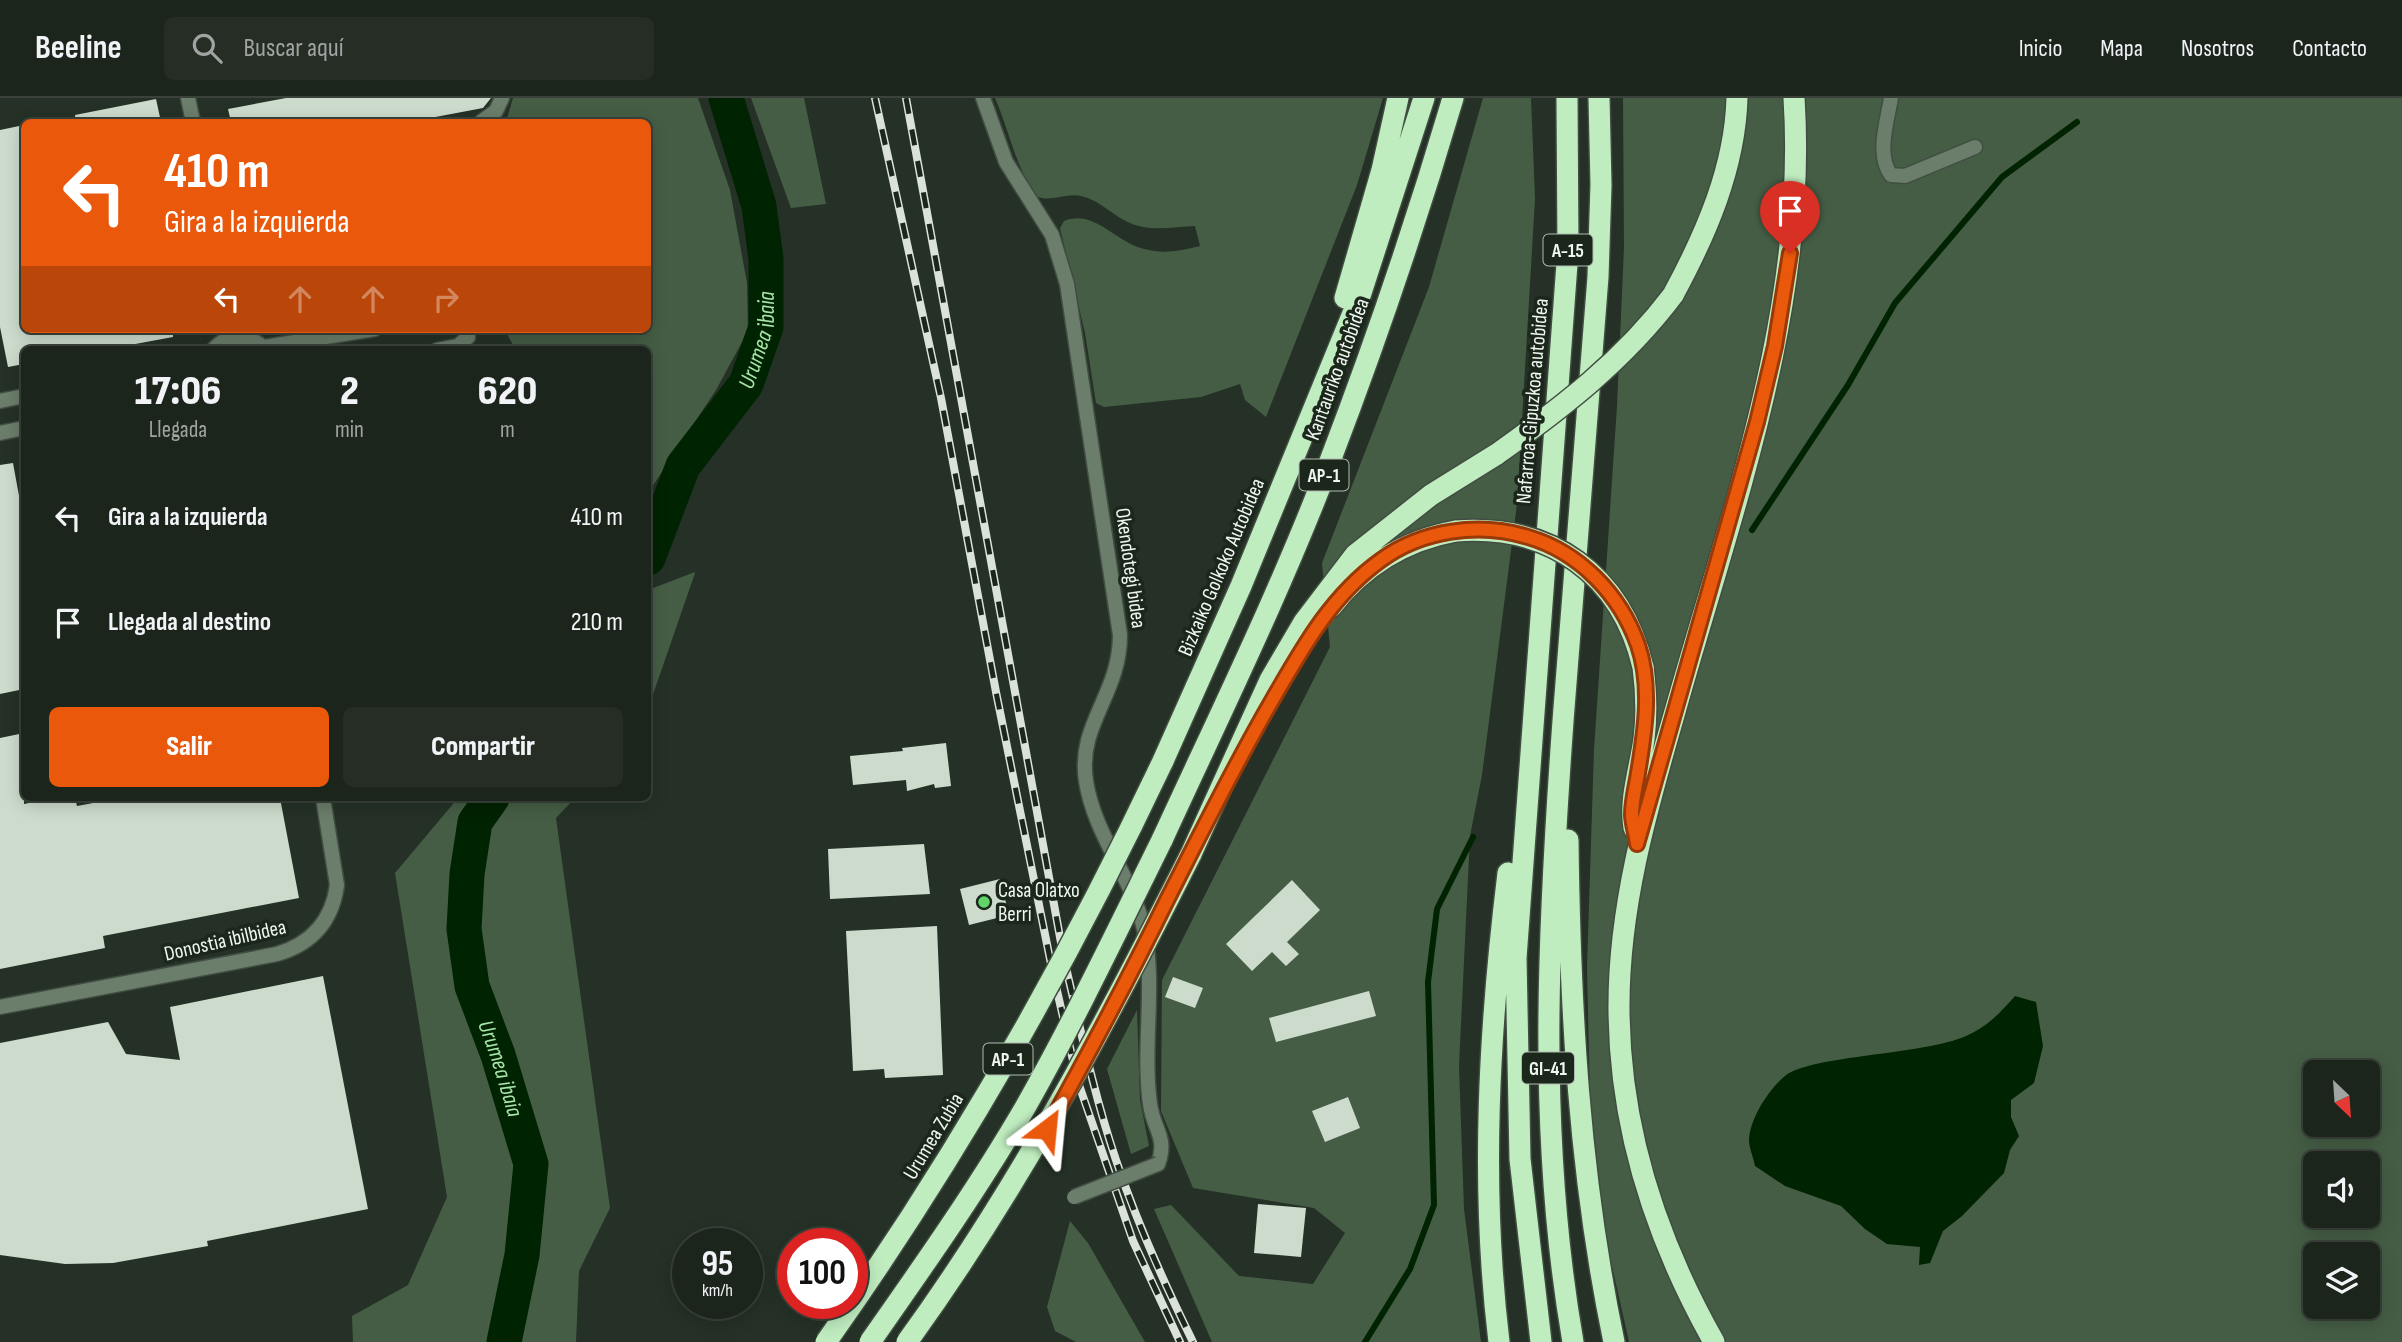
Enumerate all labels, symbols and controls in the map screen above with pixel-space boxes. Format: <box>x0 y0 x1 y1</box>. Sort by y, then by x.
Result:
search box <box>164 17 654 80</box>
text: Beeline <box>35 28 122 68</box>
icon: search <box>188 29 226 67</box>
text: Buscar aquí <box>244 33 344 64</box>
text: Inicio <box>2019 34 2062 63</box>
text: Mapa <box>2100 34 2143 63</box>
text: Nosotros <box>2181 34 2254 63</box>
text: Contacto <box>2292 34 2367 63</box>
text: 410 m <box>164 143 270 202</box>
icon: left <box>49 147 140 238</box>
pin <box>1760 181 1820 253</box>
icon: arrive <box>1771 192 1809 230</box>
text: Gira a la izquierda <box>164 203 350 242</box>
road number: A-15 <box>1544 234 1592 266</box>
icon: left <box>208 280 246 318</box>
icon: ahead <box>281 280 319 318</box>
icon: ahead <box>354 280 392 318</box>
icon: right <box>427 280 465 318</box>
water label: Urumea ibaia <box>732 291 781 393</box>
street label: Kantauriko autobidea <box>1300 295 1375 444</box>
street label: Nafarroa-Gipuzkoa autobidea <box>1511 297 1554 505</box>
text: 17:06 <box>135 366 221 417</box>
text: 2 <box>340 366 359 417</box>
text: 620 <box>477 366 537 417</box>
text: Llegada <box>149 416 207 444</box>
text: min <box>335 416 364 444</box>
text: m <box>500 416 515 444</box>
road number: AP-1 <box>1300 460 1348 490</box>
street label: Bizkaiko Golkoko Autobidea <box>1173 475 1270 660</box>
icon: left <box>49 499 87 537</box>
text: Gira a la izquierda <box>108 502 268 533</box>
text: 410 m <box>571 502 623 533</box>
street label: Okendotegi bidea <box>1110 506 1151 630</box>
icon: arrive <box>49 604 87 642</box>
text: Llegada al destino <box>108 607 271 638</box>
text: 210 m <box>571 607 623 638</box>
button: Salir <box>49 707 329 787</box>
button: Compartir <box>343 707 623 787</box>
place label: Casa Olatxo Berri <box>998 878 1080 927</box>
marker: Casa Olatxo Berri <box>976 894 992 910</box>
street label: Donostia ibilbidea <box>162 914 289 967</box>
water label: Urumea ibaia <box>471 1016 529 1121</box>
road number: AP-1 <box>984 1043 1032 1074</box>
road number: GI-41 <box>1522 1052 1574 1084</box>
north arrow <box>2303 1060 2380 1138</box>
map controls <box>2303 1060 2380 1319</box>
street label: Urumea Zubia <box>898 1088 969 1184</box>
position arrow <box>1010 1092 1084 1166</box>
button: sound <box>2303 1151 2380 1228</box>
speed limit sign: 100 <box>777 1228 868 1319</box>
button: layers <box>2303 1242 2380 1319</box>
text: 95 <box>702 1243 733 1286</box>
text: km/h <box>702 1280 733 1301</box>

